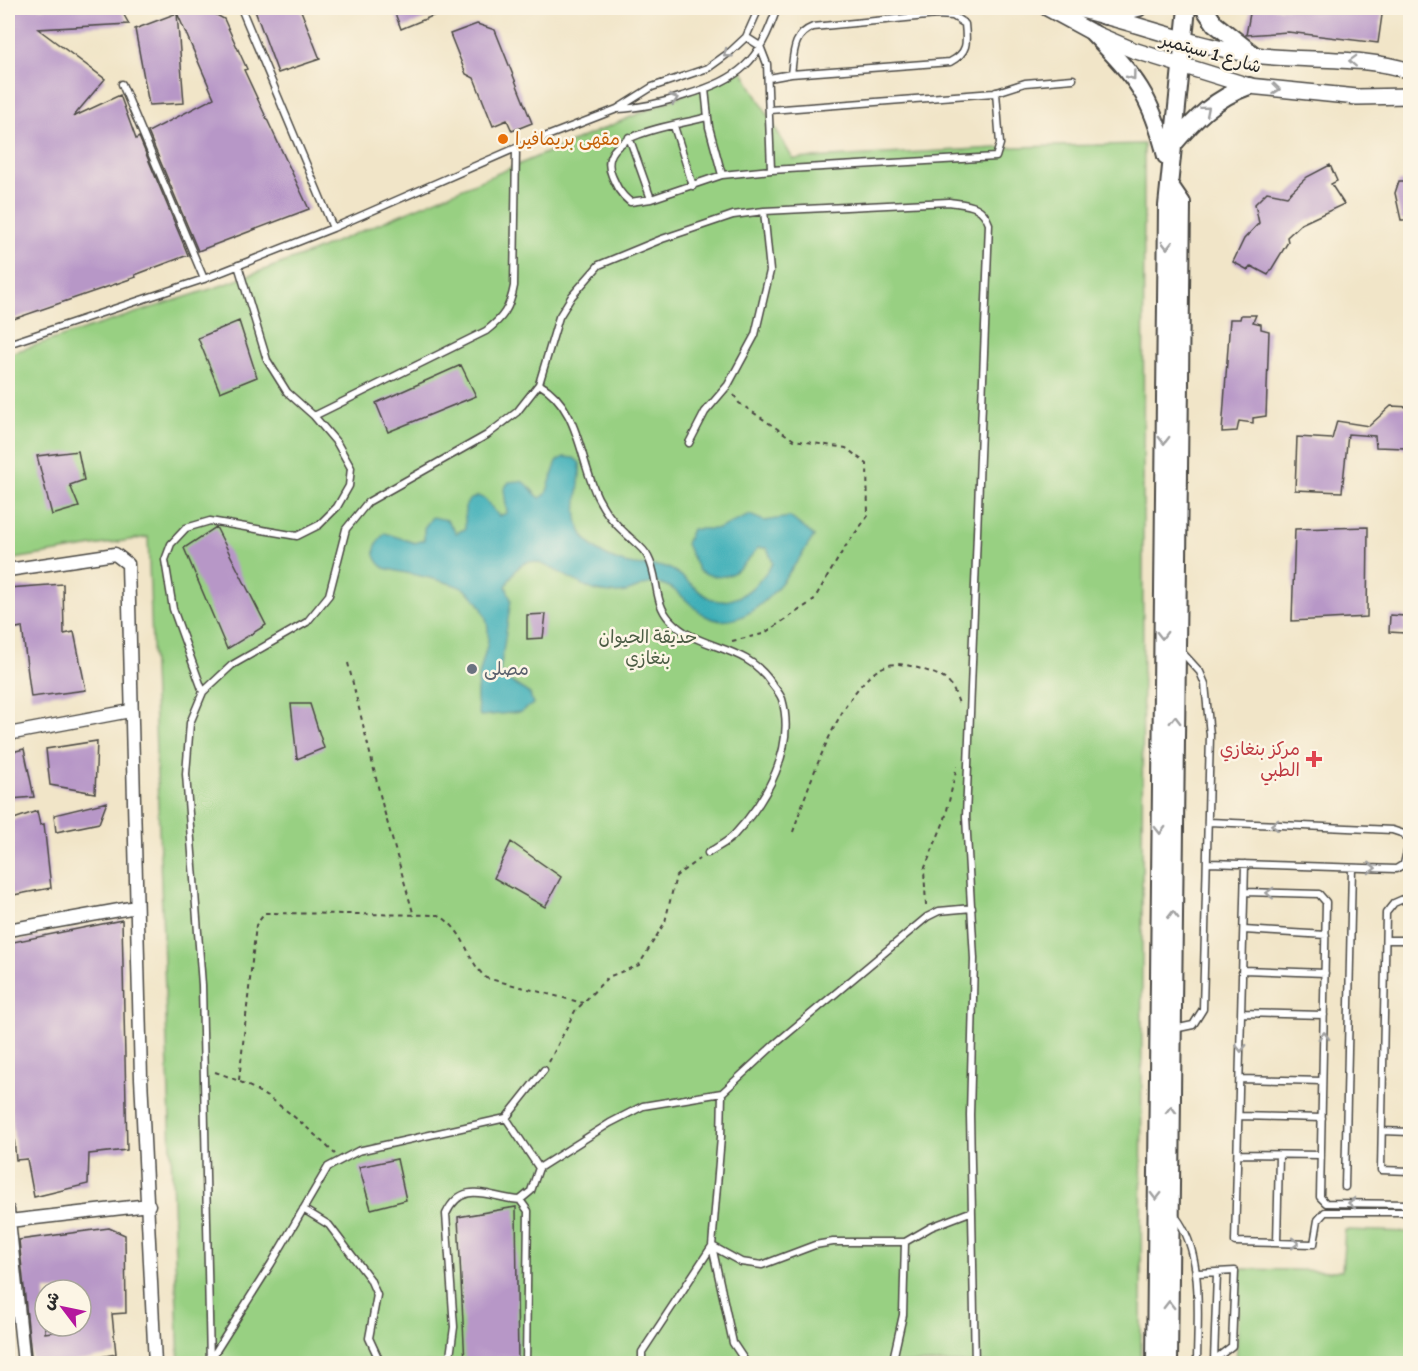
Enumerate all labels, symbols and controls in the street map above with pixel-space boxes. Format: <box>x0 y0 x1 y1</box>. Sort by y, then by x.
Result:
street label: شارع 1 سبتمبر <box>1156 28 1264 79</box>
one-way arrow <box>722 47 733 58</box>
one-way arrow <box>1349 54 1358 67</box>
one-way arrow <box>1125 70 1136 81</box>
one-way arrow <box>1272 82 1281 95</box>
one-way arrow <box>668 94 679 106</box>
one-way arrow <box>1199 106 1210 117</box>
place label: مقهى بريمافيرا <box>515 128 620 150</box>
marker: مقهى بريمافيرا <box>496 132 510 146</box>
one-way arrow <box>1161 241 1173 250</box>
one-way arrow <box>1158 436 1170 445</box>
park label: حديقة الحيوان بنغازي <box>599 626 697 671</box>
one-way arrow <box>1156 631 1168 640</box>
place label: مصلى <box>484 658 529 680</box>
marker: مصلى <box>465 662 479 676</box>
one-way arrow <box>1169 716 1181 725</box>
place label: مركز بنغازي الطبي <box>1220 738 1300 786</box>
marker: مركز بنغازي الطبي <box>1305 750 1323 768</box>
one-way arrow <box>1271 818 1280 831</box>
one-way arrow <box>1154 826 1166 835</box>
one-way arrow <box>1368 862 1377 875</box>
one-way arrow <box>1265 886 1274 899</box>
one-way arrow <box>1167 911 1179 920</box>
one-way arrow <box>1317 1032 1330 1041</box>
one-way arrow <box>1234 1044 1247 1053</box>
one-way arrow <box>1165 1106 1177 1115</box>
one-way arrow <box>1150 1192 1162 1201</box>
one-way arrow <box>1348 1197 1357 1209</box>
one-way arrow <box>1291 1237 1300 1249</box>
north arrow <box>33 1278 93 1338</box>
text: ش <box>38 1288 63 1313</box>
one-way arrow <box>1163 1301 1175 1310</box>

